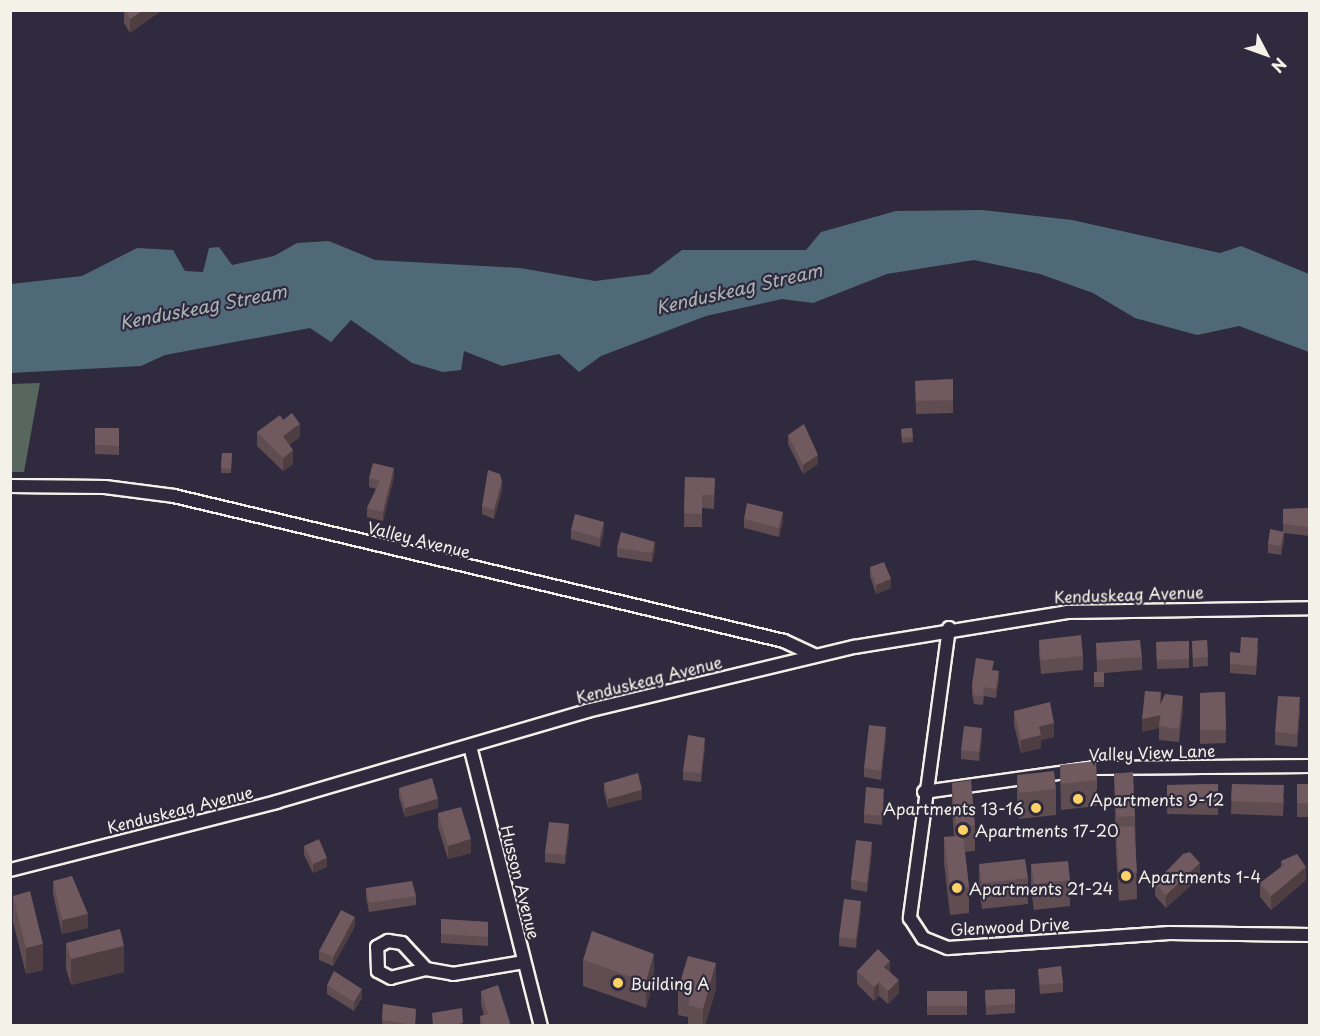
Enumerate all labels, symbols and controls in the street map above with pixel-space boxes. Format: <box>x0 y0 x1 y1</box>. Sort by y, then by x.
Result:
north arrow <box>1236 24 1296 84</box>
text: N <box>1266 53 1293 78</box>
water label: Kenduskeag Stream <box>653 259 825 319</box>
water label: Kenduskeag Stream <box>117 280 289 334</box>
street label: Valley Avenue <box>365 517 473 561</box>
street label: Kenduskeag Avenue <box>1054 582 1204 606</box>
street label: Kenduskeag Avenue <box>574 652 724 706</box>
street label: Valley View Lane <box>1087 740 1217 764</box>
street label: Kenduskeag Avenue <box>105 782 255 836</box>
place label: Apartments 9-12 <box>1090 789 1223 809</box>
marker: Apartments 9-12 <box>1071 792 1085 806</box>
place label: Apartments 13-16 <box>882 798 1024 818</box>
marker: Apartments 13-16 <box>1029 801 1043 815</box>
place label: Apartments 17-20 <box>975 820 1118 840</box>
marker: Apartments 17-20 <box>956 823 970 837</box>
street label: Husson Avenue <box>498 824 544 940</box>
place label: Apartments 1-4 <box>1138 866 1261 886</box>
marker: Apartments 1-4 <box>1119 869 1133 883</box>
place label: Apartments 21-24 <box>969 878 1114 898</box>
marker: Apartments 21-24 <box>950 881 964 895</box>
street label: Glenwood Drive <box>949 913 1071 939</box>
place label: Building A <box>630 973 710 993</box>
marker: Building A <box>611 976 625 990</box>

